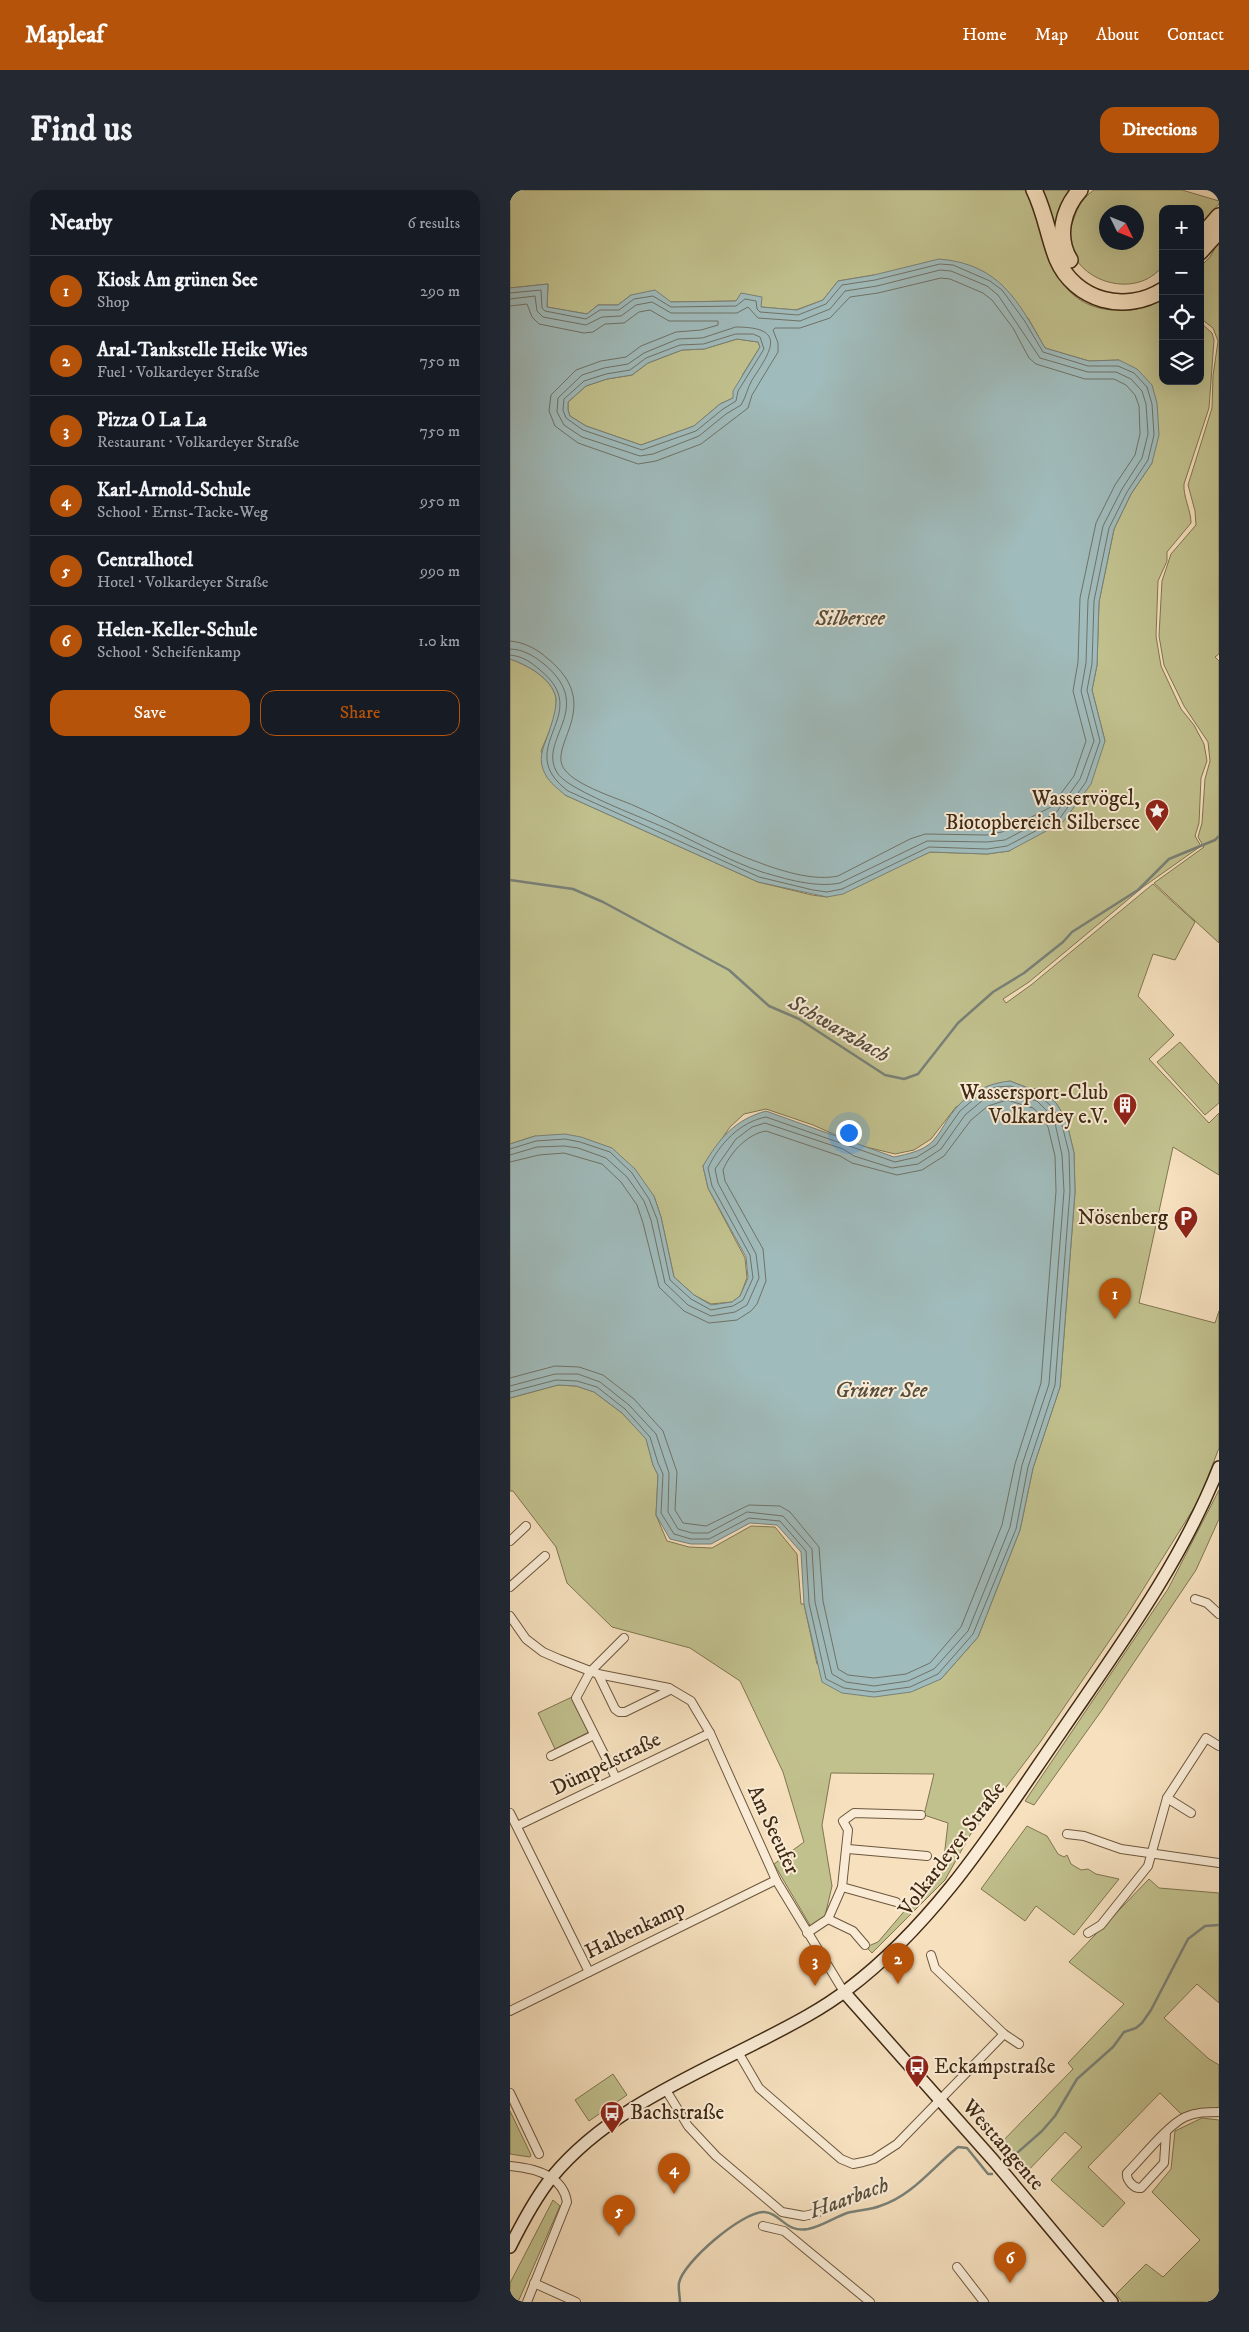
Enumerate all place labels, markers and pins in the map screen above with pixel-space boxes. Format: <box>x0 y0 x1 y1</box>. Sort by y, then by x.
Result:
place label: Wasservögel, Biotopbereich Silbersee <box>945 786 1140 836</box>
place icon: Wasservögel, Biotopbereich Silbersee <box>1144 798 1170 832</box>
place label: Wassersport-Club Volkardey e.V. <box>959 1080 1108 1130</box>
building icon: Wassersport-Club Volkardey e.V. <box>1112 1092 1138 1126</box>
place label: Nösenberg <box>1078 1205 1169 1231</box>
parking icon: Nösenberg <box>1173 1205 1199 1239</box>
pin: 1 <box>1099 1278 1131 1319</box>
pin: 2 <box>882 1943 914 1984</box>
pin: 3 <box>799 1945 831 1986</box>
bus stop icon: Eckampstraße <box>904 2054 930 2088</box>
place label: Eckampstraße <box>934 2054 1056 2080</box>
bus stop icon: Bachstraße <box>599 2100 625 2134</box>
place label: Bachstraße <box>630 2100 724 2126</box>
pin: 4 <box>658 2153 690 2194</box>
pin: 5 <box>603 2195 635 2236</box>
pin: 6 <box>994 2242 1026 2283</box>

